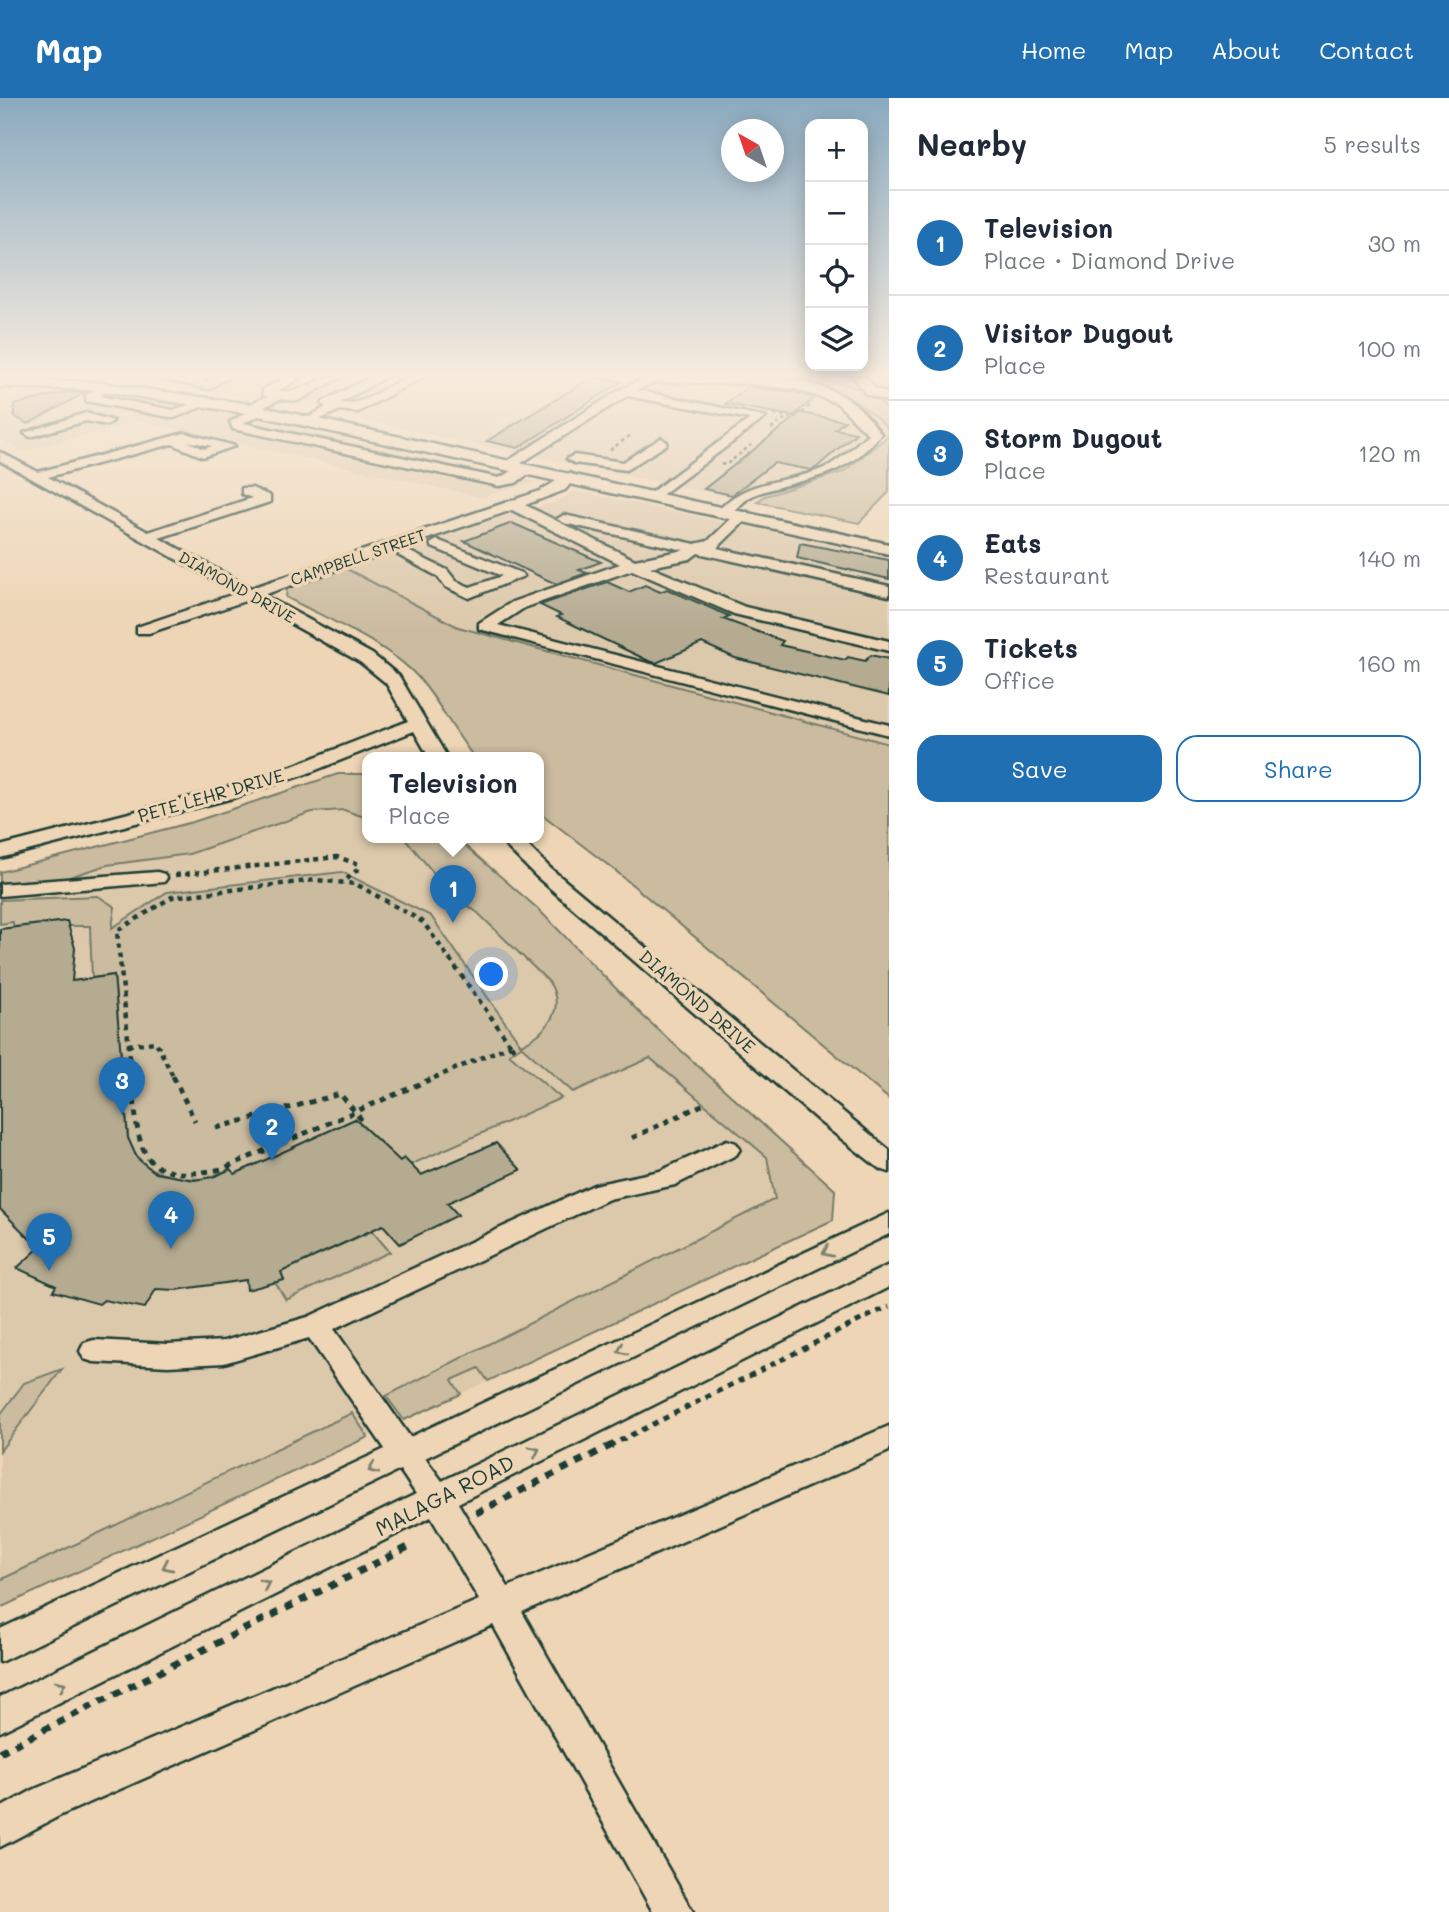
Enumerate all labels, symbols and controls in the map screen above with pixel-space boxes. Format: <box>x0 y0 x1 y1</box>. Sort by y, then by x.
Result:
text: Map <box>35 28 103 71</box>
text: Home <box>1021 34 1086 65</box>
text: Map <box>1124 34 1173 65</box>
text: About <box>1211 34 1281 65</box>
text: Contact <box>1319 34 1414 65</box>
north arrow <box>721 119 784 182</box>
map controls <box>805 119 868 371</box>
button: + <box>805 119 868 182</box>
text: Nearby <box>917 124 1027 164</box>
text: 5 results <box>1324 129 1421 159</box>
button: − <box>805 182 868 245</box>
text: Television <box>984 211 1113 245</box>
text: 1 <box>935 228 945 258</box>
text: 30 m <box>1368 228 1421 258</box>
button: locate <box>805 245 868 308</box>
text: Place · Diamond Drive <box>984 245 1235 275</box>
button: layers <box>805 308 868 371</box>
text: Visitor Dugout <box>984 316 1173 350</box>
text: 2 <box>934 333 946 363</box>
text: 100 m <box>1357 333 1421 363</box>
text: Place <box>984 350 1046 380</box>
text: Storm Dugout <box>984 421 1162 455</box>
text: 3 <box>933 438 947 468</box>
text: 120 m <box>1358 438 1421 468</box>
text: Place <box>984 455 1046 485</box>
street label: CAMPBELL STREET <box>288 524 428 589</box>
text: Eats <box>984 526 1041 560</box>
text: 4 <box>933 543 947 573</box>
text: 140 m <box>1357 543 1421 573</box>
street label: DIAMOND DRIVE <box>175 546 299 627</box>
text: Restaurant <box>984 560 1110 590</box>
text: Tickets <box>984 631 1078 665</box>
text: 5 <box>933 648 947 678</box>
text: 160 m <box>1357 648 1421 678</box>
text: Office <box>984 665 1055 695</box>
button: Save <box>917 735 1162 802</box>
button: Share <box>1176 735 1421 802</box>
popup <box>362 752 544 843</box>
street label: PETE LEHR DRIVE <box>135 763 287 827</box>
text: Television <box>389 766 517 800</box>
text: Place <box>389 800 450 830</box>
pin: 1 <box>430 865 476 923</box>
street label: DIAMOND DRIVE <box>635 944 761 1058</box>
your location <box>474 957 508 991</box>
pin: 3 <box>99 1057 145 1115</box>
pin: 2 <box>249 1103 295 1161</box>
pin: 4 <box>148 1191 194 1249</box>
pin: 5 <box>26 1213 72 1271</box>
one-way arrow <box>822 1244 834 1258</box>
one-way arrow <box>617 1342 629 1356</box>
one-way arrow <box>528 1445 540 1459</box>
street label: MALAGA ROAD <box>370 1448 518 1541</box>
one-way arrow <box>367 1461 380 1475</box>
one-way arrow <box>162 1558 174 1572</box>
one-way arrow <box>258 1579 270 1593</box>
one-way arrow <box>54 1679 66 1693</box>

